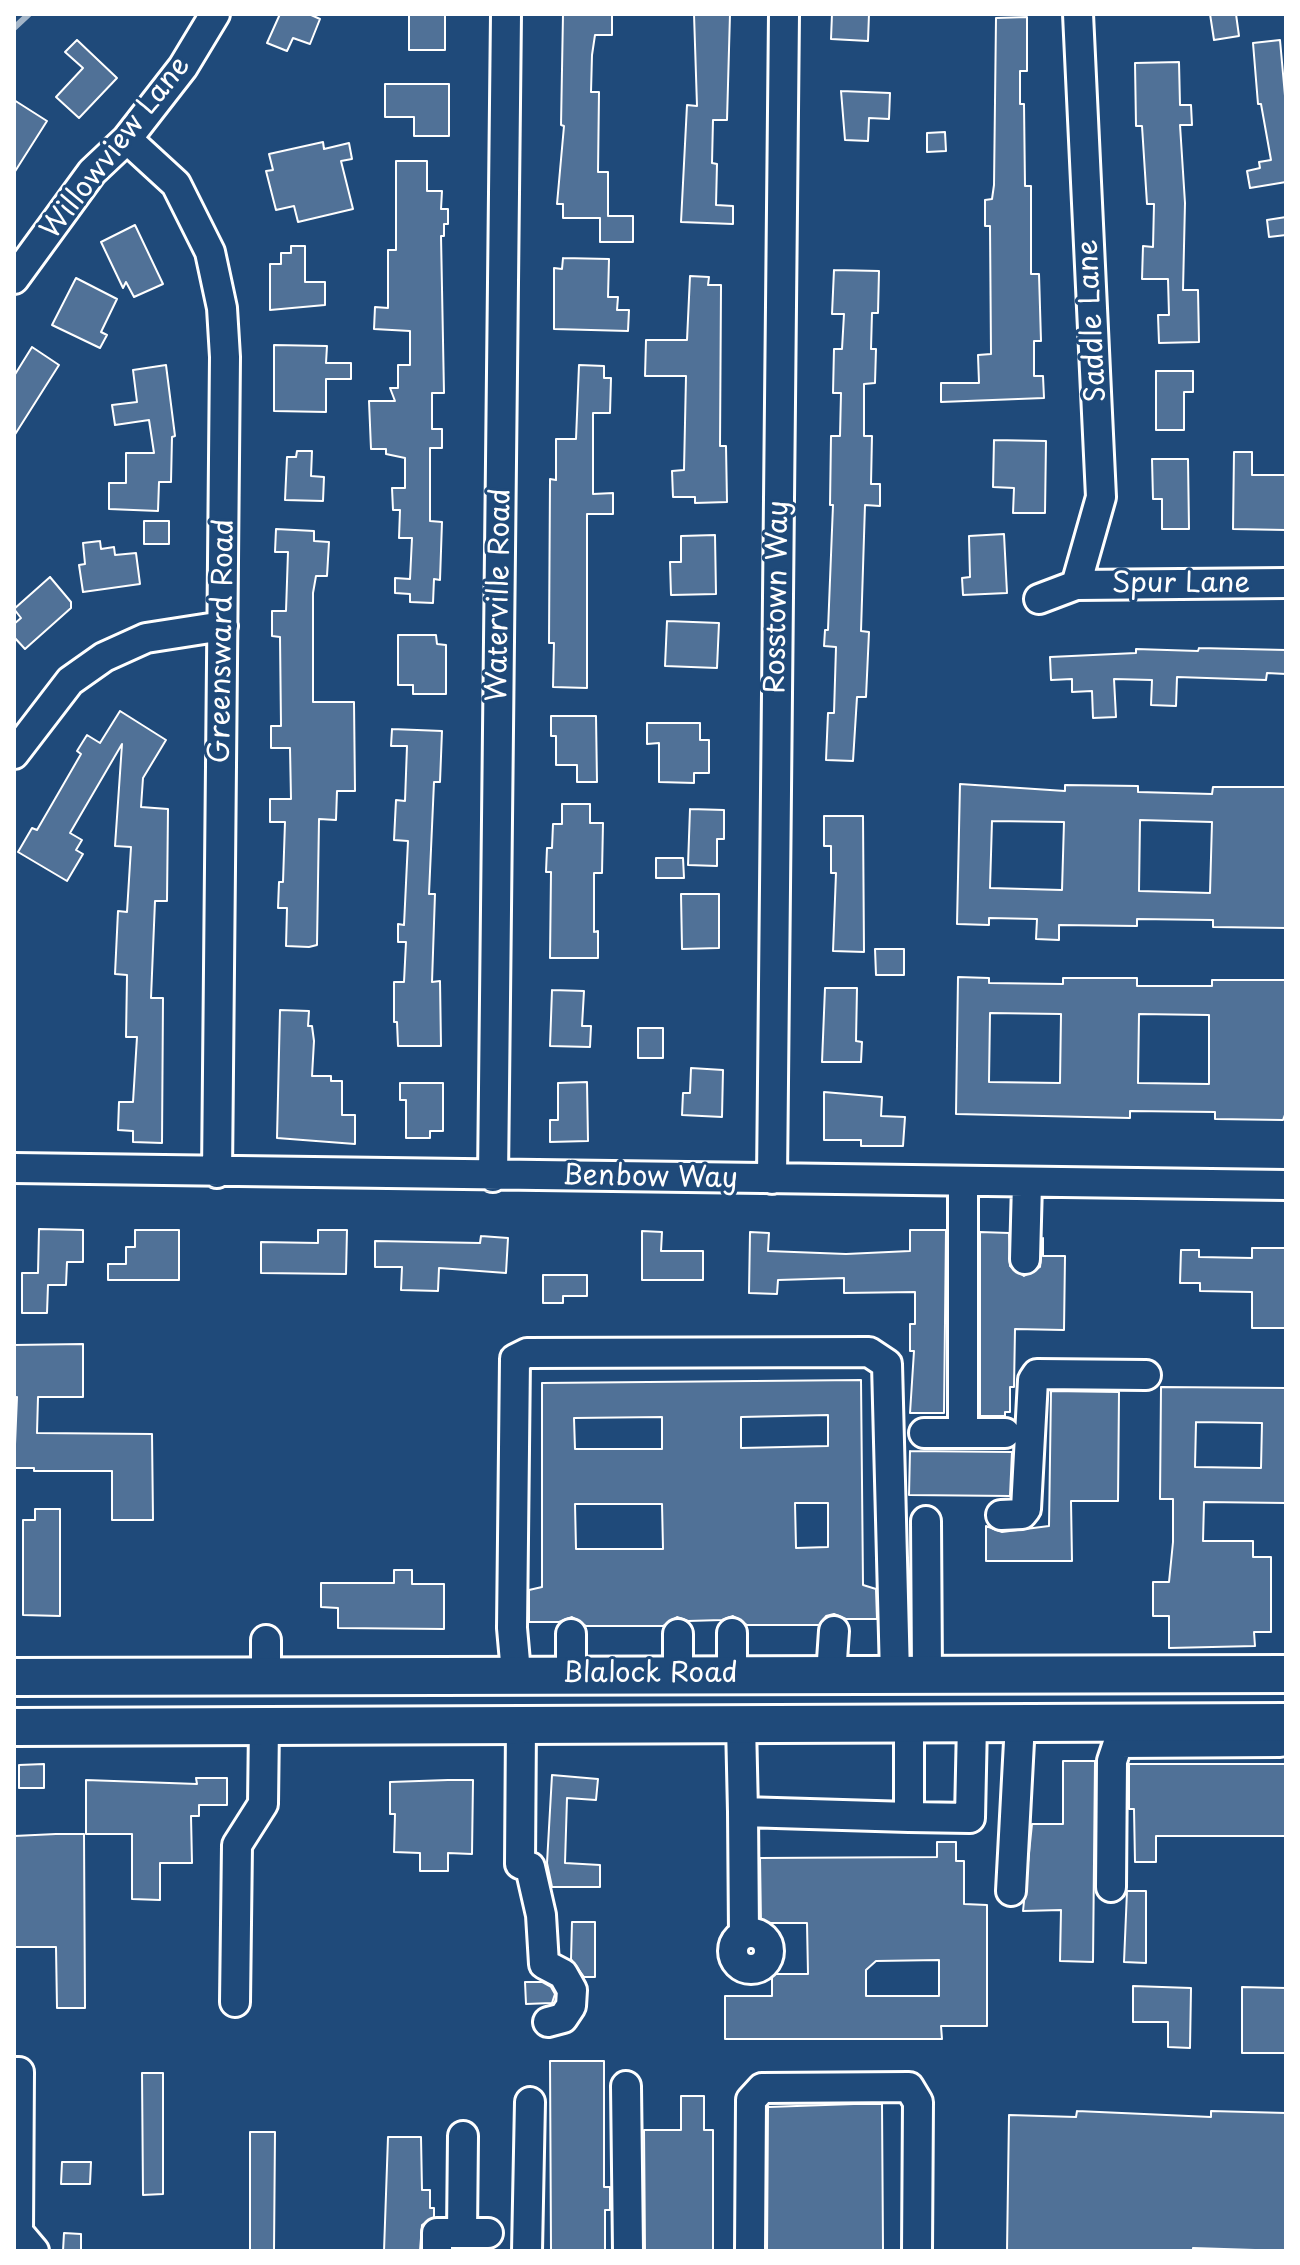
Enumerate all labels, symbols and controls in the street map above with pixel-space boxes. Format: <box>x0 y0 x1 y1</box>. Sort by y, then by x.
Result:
street label: Willowview Lane <box>34 50 198 246</box>
street label: Saddle Lane <box>1072 239 1114 403</box>
street label: Waterville Road <box>481 488 519 702</box>
street label: Rosstown Way <box>760 500 796 694</box>
street label: Greensward Road <box>204 518 242 764</box>
street label: Spur Lane <box>1112 567 1250 601</box>
street label: Benbow Way <box>562 1160 738 1196</box>
street label: Blalock Road <box>562 1657 738 1691</box>

